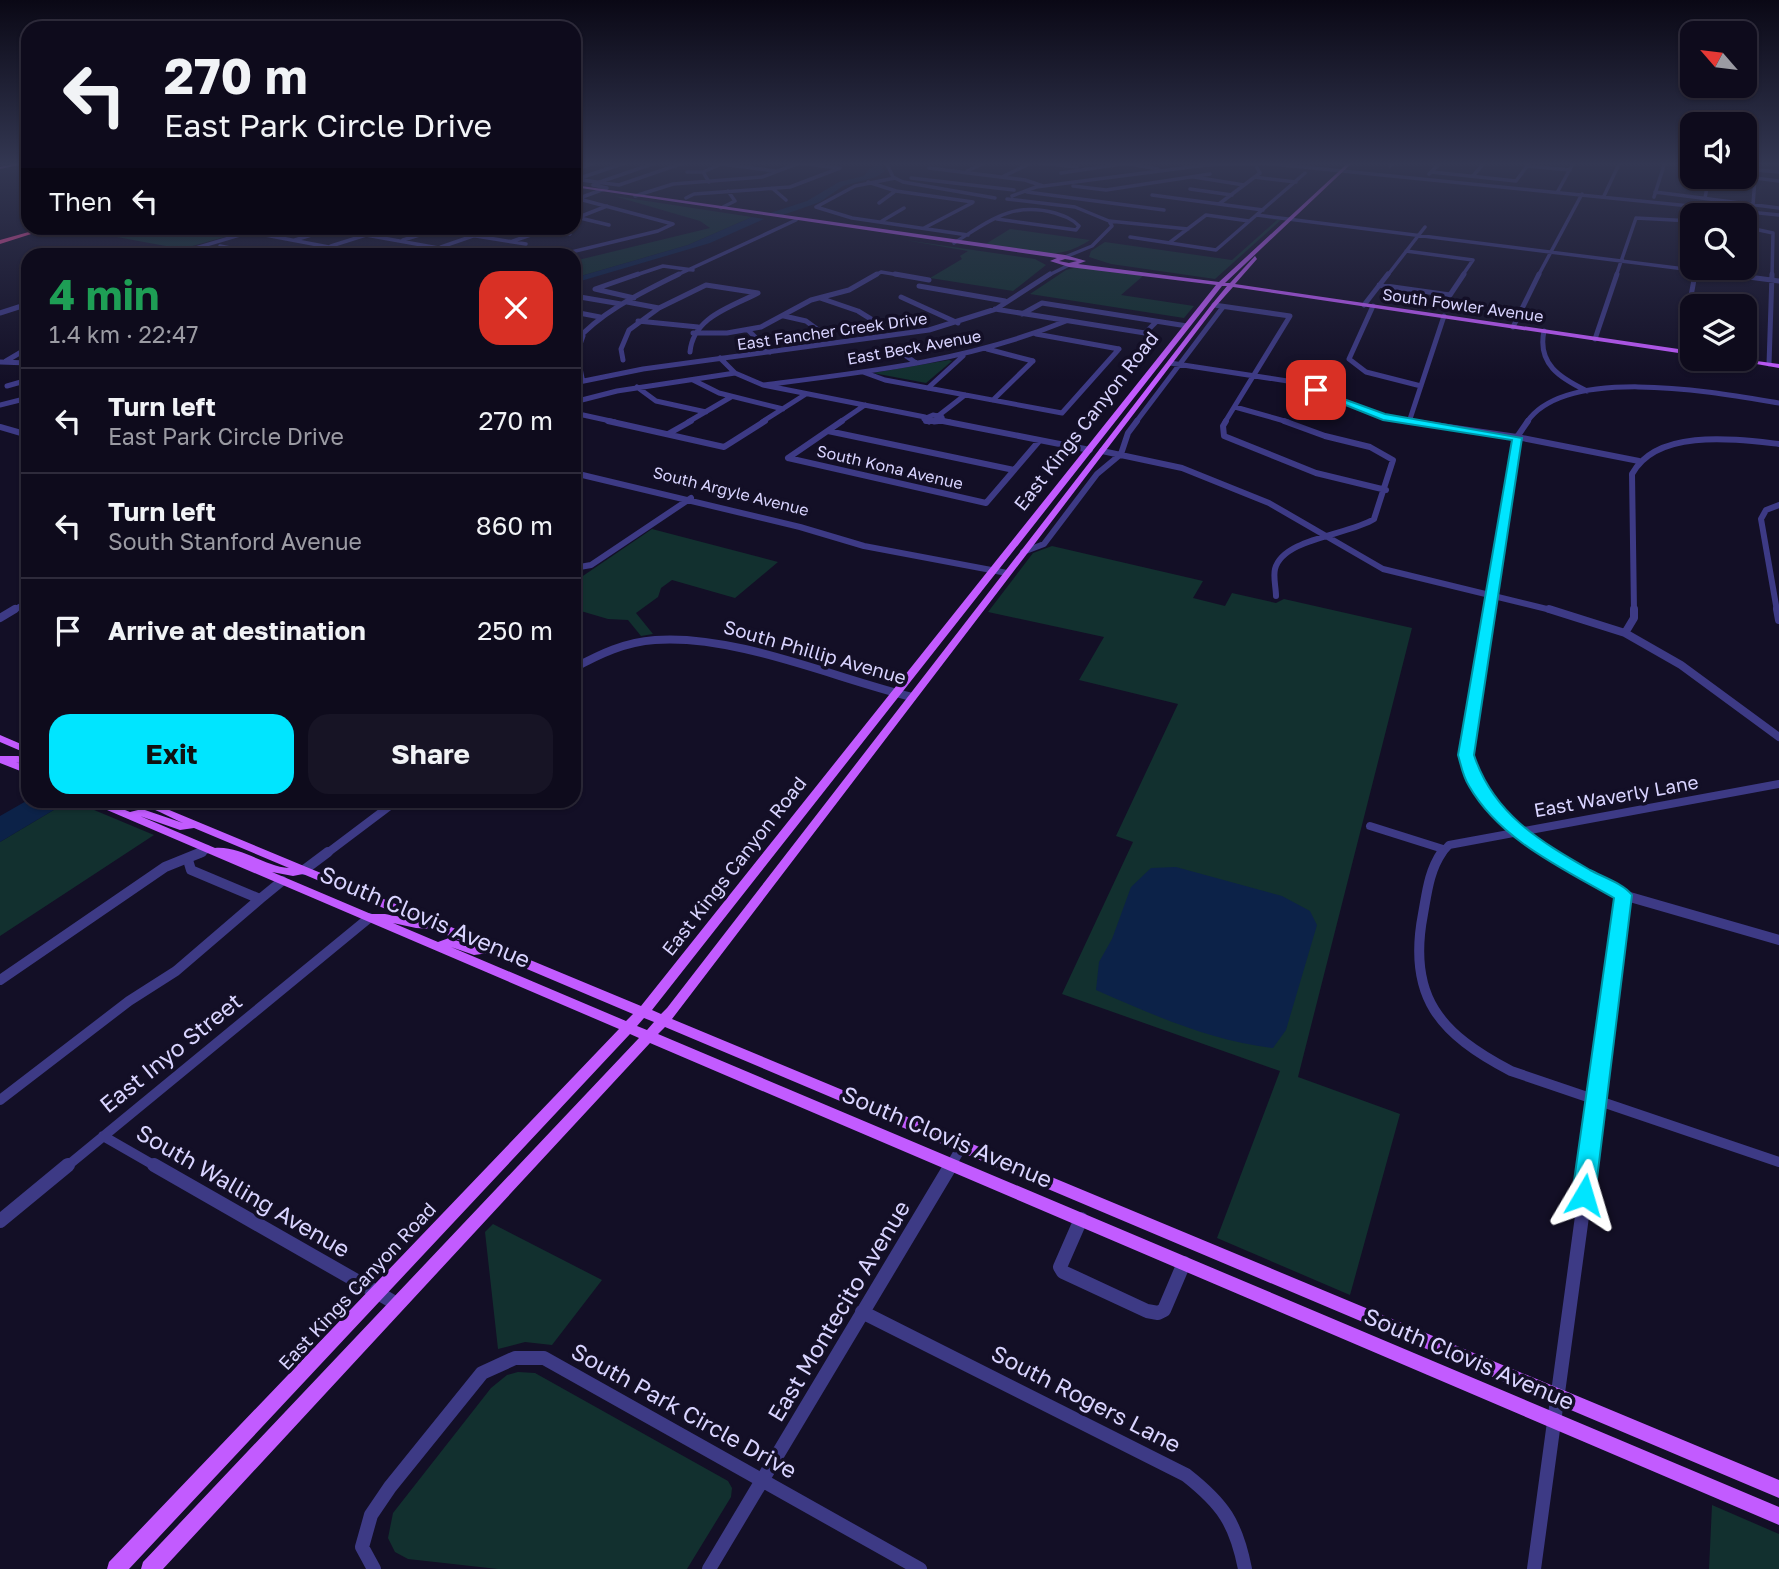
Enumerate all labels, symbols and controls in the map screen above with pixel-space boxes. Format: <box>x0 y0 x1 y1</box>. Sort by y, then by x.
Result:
north arrow <box>1680 21 1757 98</box>
map controls <box>1680 21 1757 371</box>
text: 270 m <box>164 46 308 105</box>
icon: left <box>49 49 140 140</box>
text: East Park Circle Drive <box>164 106 492 144</box>
button: sound <box>1680 112 1757 189</box>
icon: left <box>126 182 164 220</box>
text: Then <box>49 186 112 217</box>
button: search <box>1680 203 1757 280</box>
text: 4 min <box>49 269 159 319</box>
button: close <box>479 271 553 345</box>
street label: South Fowler Avenue <box>1381 284 1545 326</box>
button: layers <box>1680 294 1757 371</box>
street label: East Fancher Creek Drive <box>736 308 928 354</box>
text: 1.4 km · 22:47 <box>49 320 198 348</box>
street label: East Beck Avenue <box>845 325 983 369</box>
street label: East Kings Canyon Road <box>1009 327 1163 515</box>
pin <box>1286 360 1346 420</box>
icon: arrive <box>1297 371 1335 409</box>
text: Turn left <box>108 391 216 422</box>
icon: left <box>49 402 87 440</box>
text: 270 m <box>479 405 553 436</box>
text: East Park Circle Drive <box>108 422 344 450</box>
street label: South Kona Avenue <box>815 440 965 494</box>
street label: South Argyle Avenue <box>651 462 811 520</box>
text: Turn left <box>108 496 216 527</box>
icon: left <box>49 507 87 545</box>
text: 860 m <box>476 510 553 541</box>
text: South Stanford Avenue <box>108 527 362 555</box>
icon: arrive <box>49 612 87 650</box>
street label: South Phillip Avenue <box>721 614 909 689</box>
text: Arrive at destination <box>108 615 366 646</box>
text: 250 m <box>477 615 553 646</box>
button: Exit <box>49 714 294 794</box>
button: Share <box>308 714 553 794</box>
street label: East Waverly Lane <box>1532 770 1700 821</box>
street label: East Kings Canyon Road <box>657 772 811 960</box>
street label: South Clovis Avenue <box>316 859 535 973</box>
street label: East Inyo Street <box>94 986 247 1118</box>
street label: South Clovis Avenue <box>838 1079 1057 1193</box>
street label: South Walling Avenue <box>132 1118 355 1263</box>
position arrow <box>1547 1158 1621 1232</box>
street label: East Montecito Avenue <box>761 1195 915 1426</box>
street label: East Kings Canyon Road <box>273 1197 440 1374</box>
street label: South Clovis Avenue <box>1360 1301 1579 1415</box>
street label: South Park Circle Drive <box>567 1336 802 1484</box>
street label: South Rogers Lane <box>987 1338 1186 1458</box>

